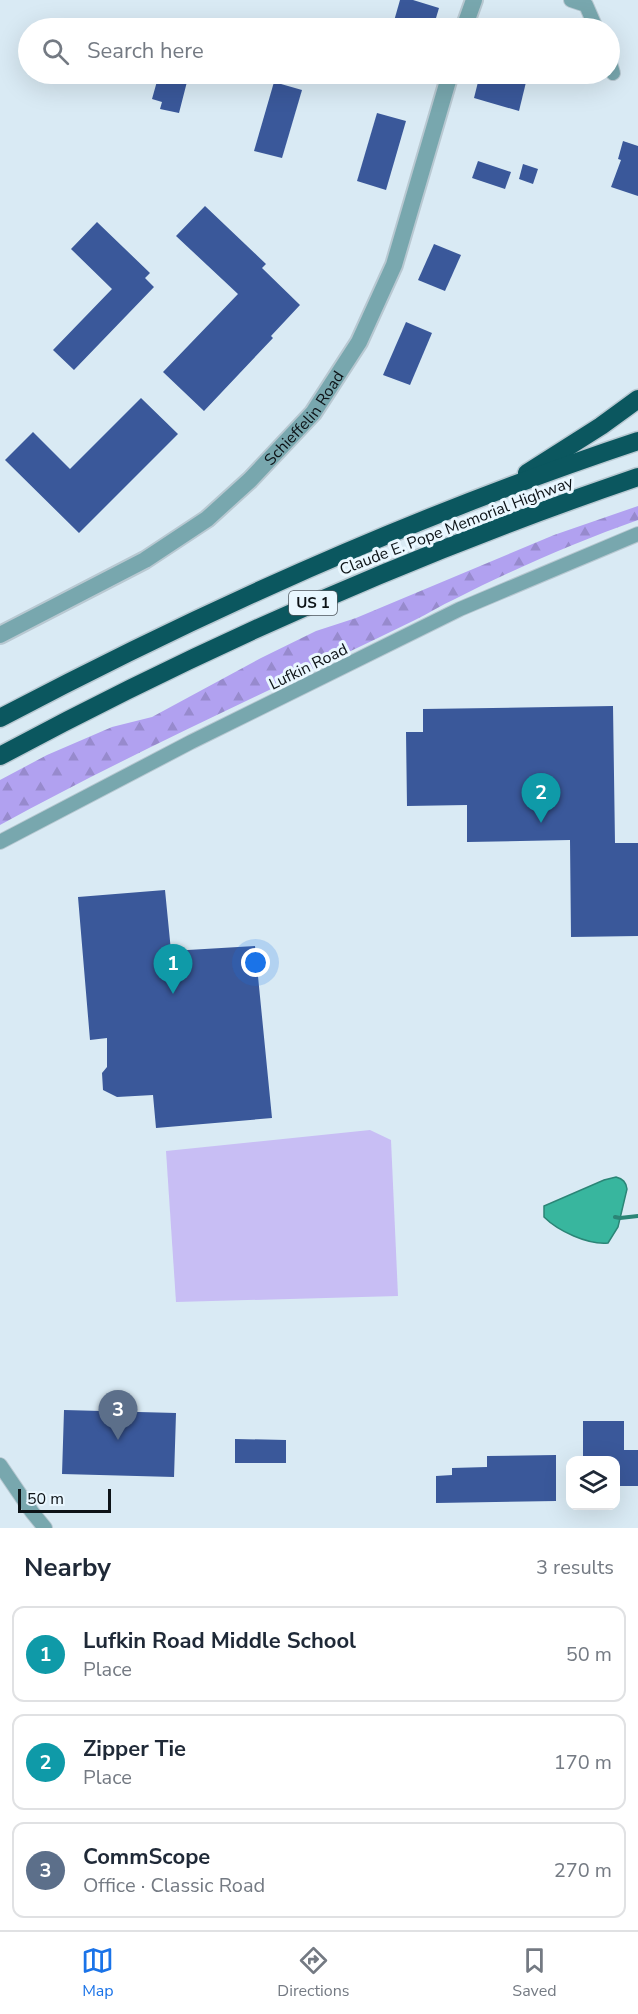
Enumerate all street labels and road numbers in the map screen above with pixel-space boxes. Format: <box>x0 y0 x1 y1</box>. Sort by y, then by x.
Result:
street label: Schieffelin Road <box>259 367 349 471</box>
street label: Claude E. Pope Memorial Highway <box>336 471 577 581</box>
road number: US 1 <box>289 591 337 615</box>
street label: Lufkin Road <box>265 638 351 695</box>

